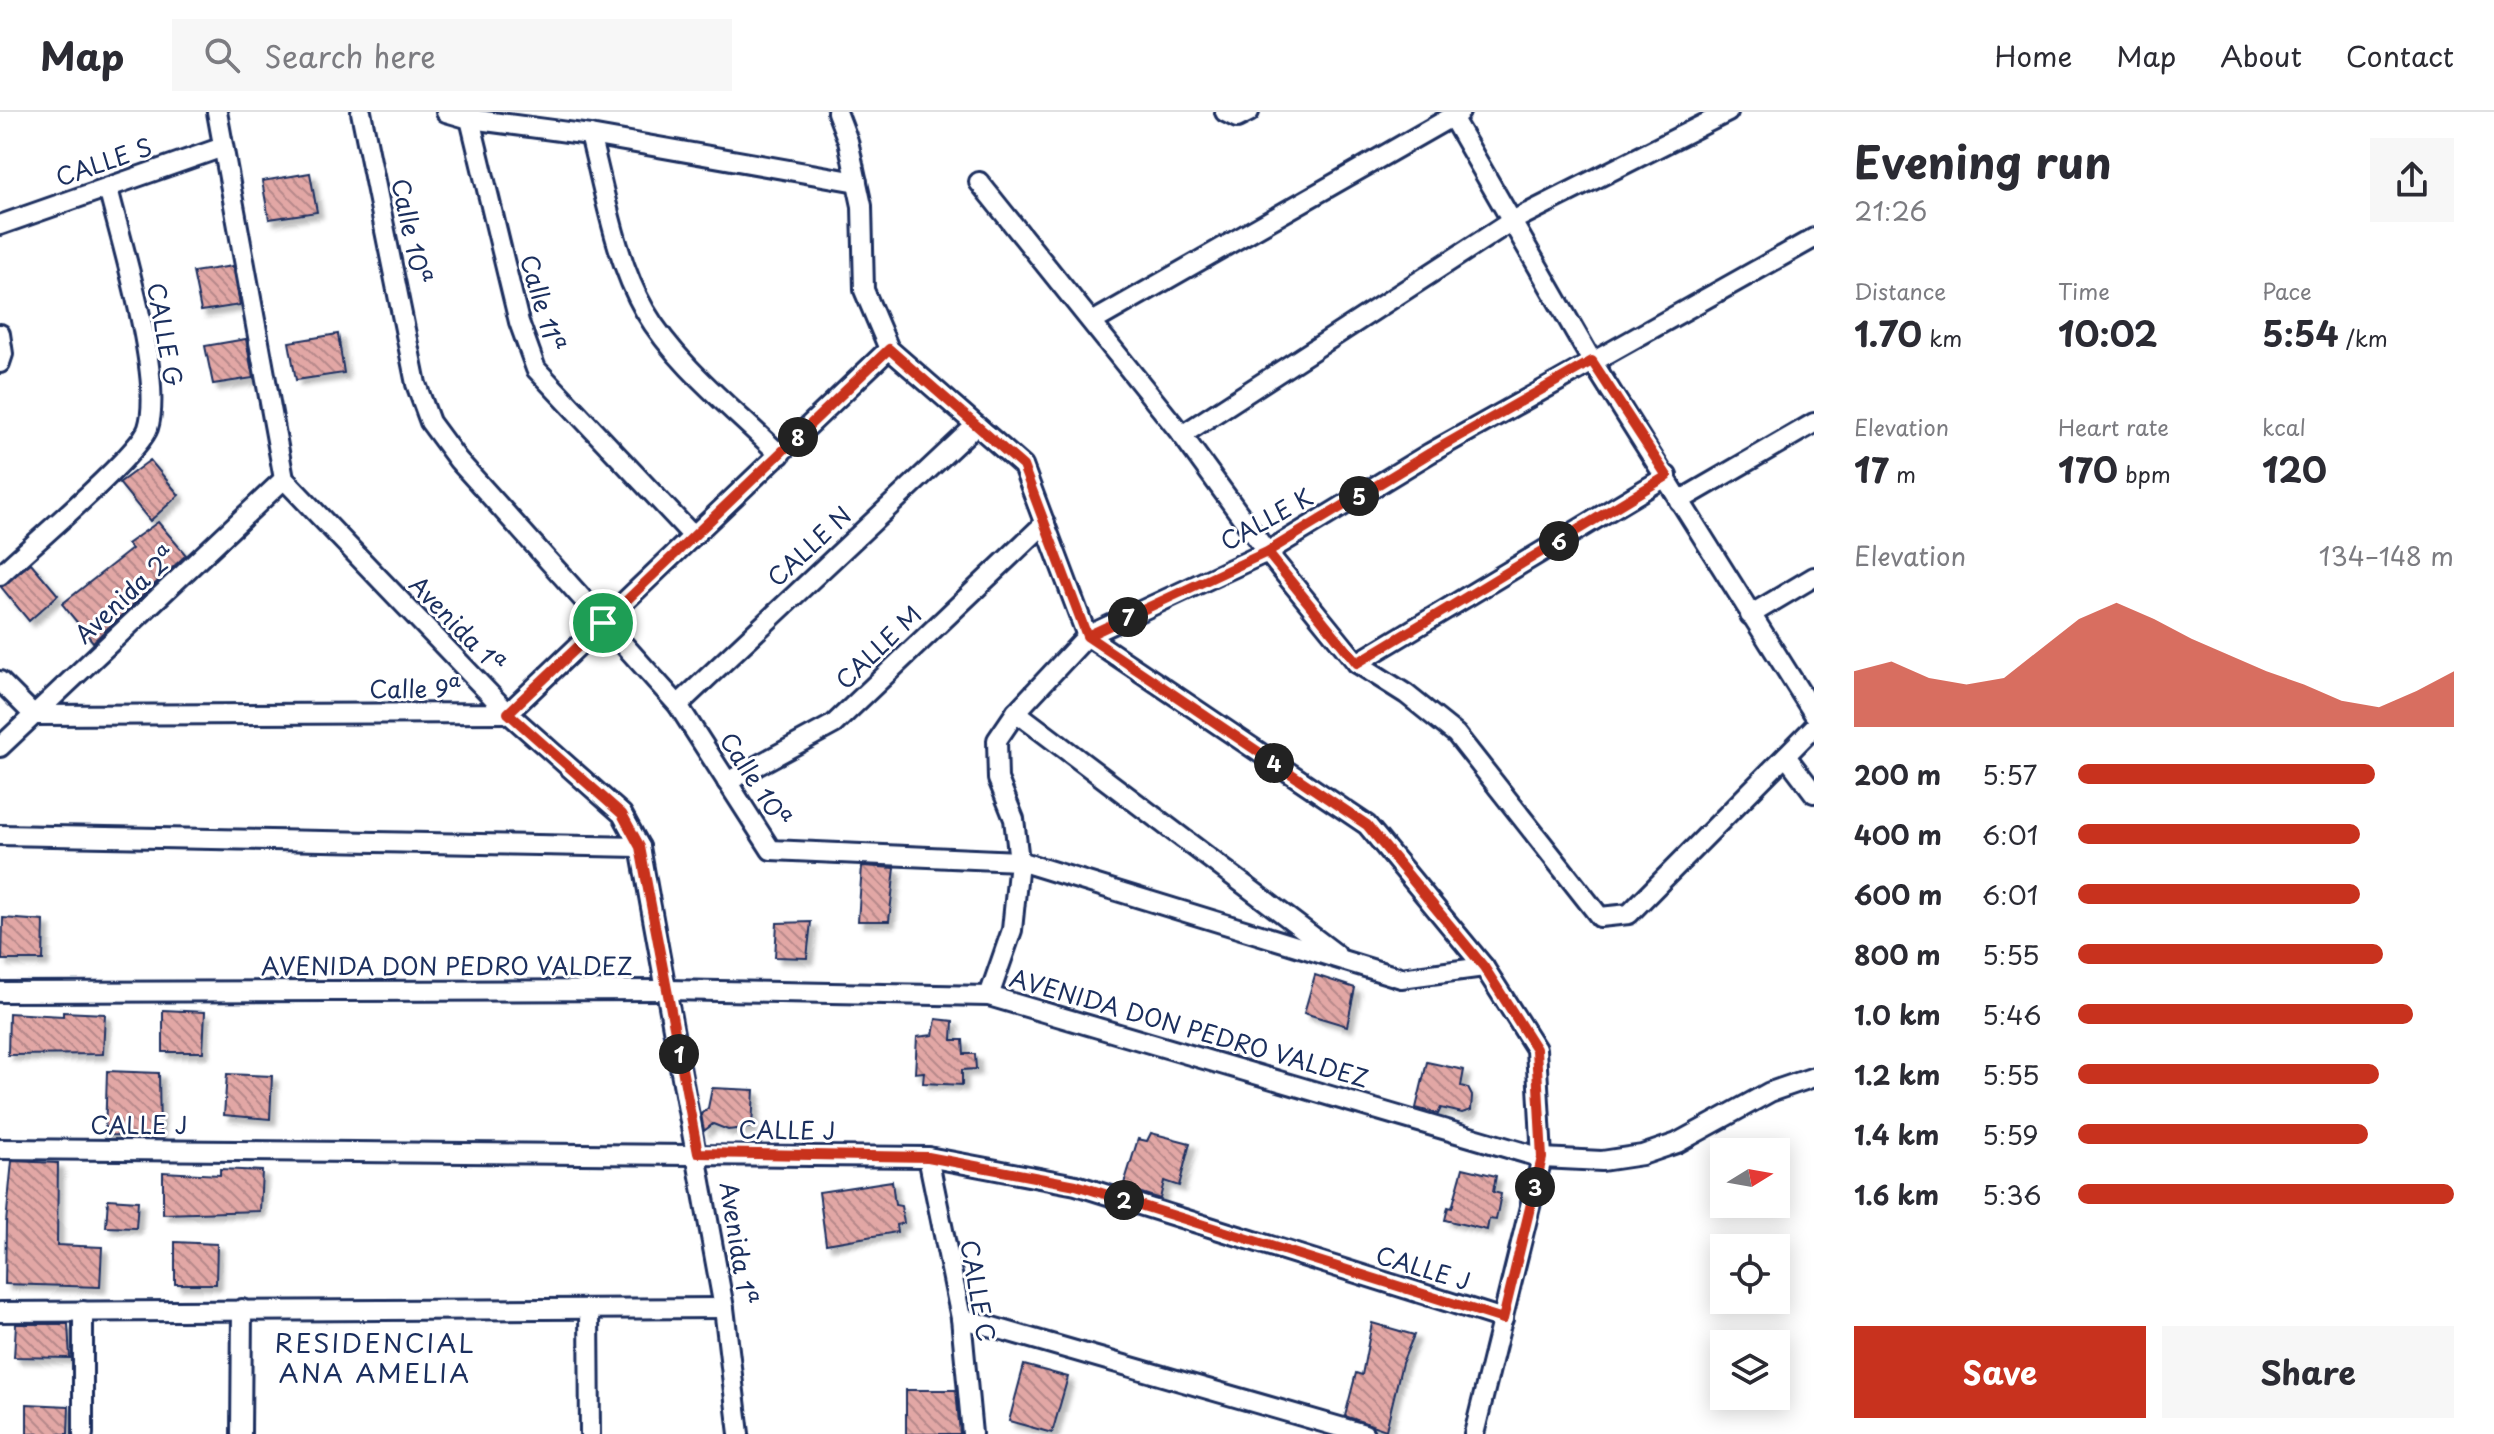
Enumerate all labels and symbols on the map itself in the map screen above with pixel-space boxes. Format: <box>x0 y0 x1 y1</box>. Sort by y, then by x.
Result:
street label: CALLE S <box>50 128 156 194</box>
street label: Calle 10ª <box>383 175 441 287</box>
street label: Calle 11ª <box>512 250 574 355</box>
street label: CALLE G <box>139 280 193 390</box>
pin: 8 <box>778 417 818 457</box>
pin: 5 <box>1339 476 1379 516</box>
street label: CALLE K <box>1213 478 1319 558</box>
street label: CALLE N <box>758 497 859 594</box>
pin: 6 <box>1539 521 1579 561</box>
street label: Avenida 2ª <box>66 538 184 651</box>
street label: Avenida 1ª <box>402 567 513 681</box>
pin <box>569 589 637 657</box>
street label: CALLE M <box>826 596 929 697</box>
pin: 7 <box>1108 597 1148 637</box>
street label: Calle 9ª <box>369 670 461 706</box>
street label: Calle 10ª <box>712 725 800 833</box>
pin: 4 <box>1254 743 1294 783</box>
street label: AVENIDA DON PEDRO VALDEZ <box>261 947 633 983</box>
street label: AVENIDA DON PEDRO VALDEZ <box>1006 959 1373 1096</box>
pin: 1 <box>659 1034 699 1074</box>
street label: CALLE J <box>90 1106 188 1142</box>
street label: CALLE J <box>738 1110 836 1148</box>
north arrow <box>1710 1138 1790 1218</box>
pin: 3 <box>1515 1167 1555 1207</box>
street label: Avenida 1ª <box>712 1179 766 1307</box>
pin: 2 <box>1104 1180 1144 1220</box>
street label: CALLE J <box>1372 1236 1475 1299</box>
street label: CALLE C <box>952 1237 1006 1344</box>
district label: RESIDENCIAL ANA AMELIA <box>274 1323 476 1392</box>

